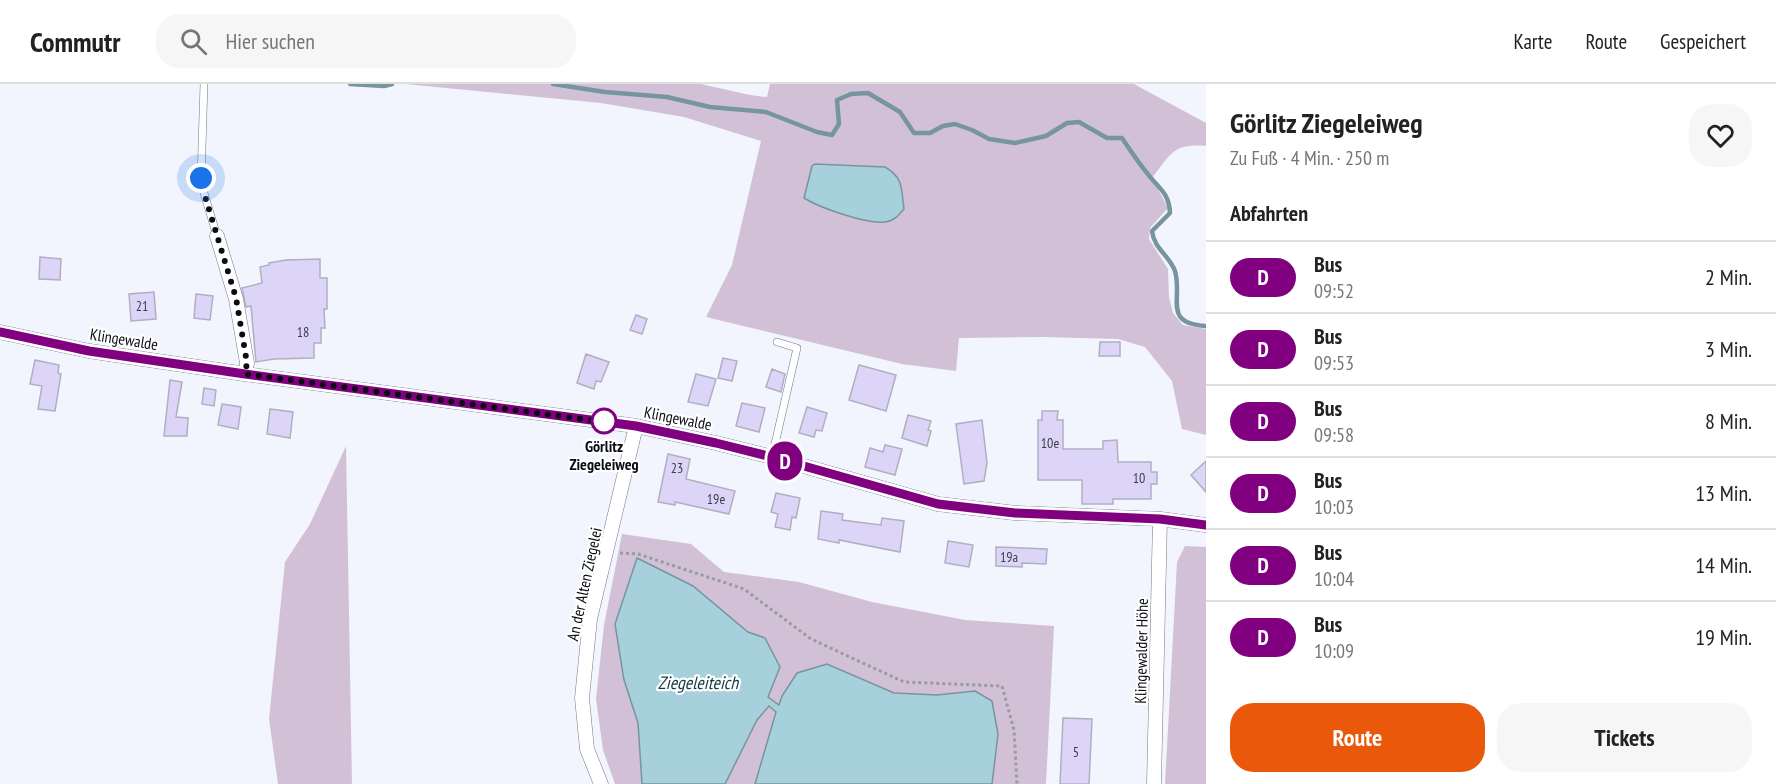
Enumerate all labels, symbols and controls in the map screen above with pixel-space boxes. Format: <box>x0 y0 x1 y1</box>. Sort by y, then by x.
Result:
search box <box>156 14 576 68</box>
text: Commutr <box>30 23 120 60</box>
icon: search <box>177 25 210 58</box>
text: Hier suchen <box>225 27 315 55</box>
text: Karte <box>1514 28 1552 55</box>
text: Route <box>1585 28 1627 55</box>
text: Gespeichert <box>1660 28 1746 55</box>
text: Görlitz Ziegeleiweg <box>1230 104 1423 141</box>
button: heart <box>1689 104 1752 167</box>
text: Zu Fuß · 4 Min. · 250 m <box>1230 145 1389 171</box>
your location <box>186 163 216 193</box>
text: Abfahrten <box>1230 199 1308 227</box>
text: Bus <box>1314 250 1342 278</box>
text: 2 Min. <box>1705 263 1752 291</box>
text: D <box>1257 264 1269 291</box>
text: 09:52 <box>1314 278 1354 304</box>
house number: 21 <box>136 297 148 315</box>
text: Bus <box>1314 322 1342 350</box>
house number: 18 <box>297 323 309 341</box>
street label: Klingewalde <box>89 324 159 354</box>
text: 3 Min. <box>1705 335 1752 363</box>
text: D <box>1257 336 1269 363</box>
text: 09:53 <box>1314 350 1354 376</box>
text: Bus <box>1314 394 1342 422</box>
street label: Klingewalde <box>642 402 714 434</box>
text: 8 Min. <box>1705 407 1752 435</box>
marker: Görlitz Ziegeleiweg <box>591 408 617 434</box>
text: D <box>1257 408 1269 435</box>
text: 09:58 <box>1314 422 1354 448</box>
house number: 10e <box>1041 434 1059 452</box>
place label: Görlitz Ziegeleiweg <box>569 436 639 474</box>
line badge: D <box>766 442 804 481</box>
text: D <box>779 448 791 475</box>
house number: 23 <box>671 459 683 477</box>
text: Bus <box>1314 466 1342 494</box>
house number: 10 <box>1133 469 1145 487</box>
text: 13 Min. <box>1695 479 1752 507</box>
text: D <box>1257 480 1269 507</box>
house number: 19e <box>707 490 725 508</box>
text: 10:03 <box>1314 494 1354 520</box>
street label: An der Alten Ziegelei <box>562 525 606 643</box>
text: Bus <box>1314 538 1342 566</box>
house number: 19a <box>1000 548 1018 566</box>
text: 14 Min. <box>1695 551 1752 579</box>
text: D <box>1257 552 1269 579</box>
text: 10:04 <box>1314 566 1354 592</box>
street label: Klingewalder Höhe <box>1130 598 1152 704</box>
text: Bus <box>1314 610 1342 638</box>
text: 19 Min. <box>1695 623 1752 651</box>
text: D <box>1257 624 1269 651</box>
text: 10:09 <box>1314 638 1354 664</box>
water label: Ziegeleiteich <box>658 671 739 694</box>
button: Route <box>1230 703 1485 772</box>
button: Tickets <box>1497 703 1752 772</box>
house number: 5 <box>1073 743 1079 761</box>

